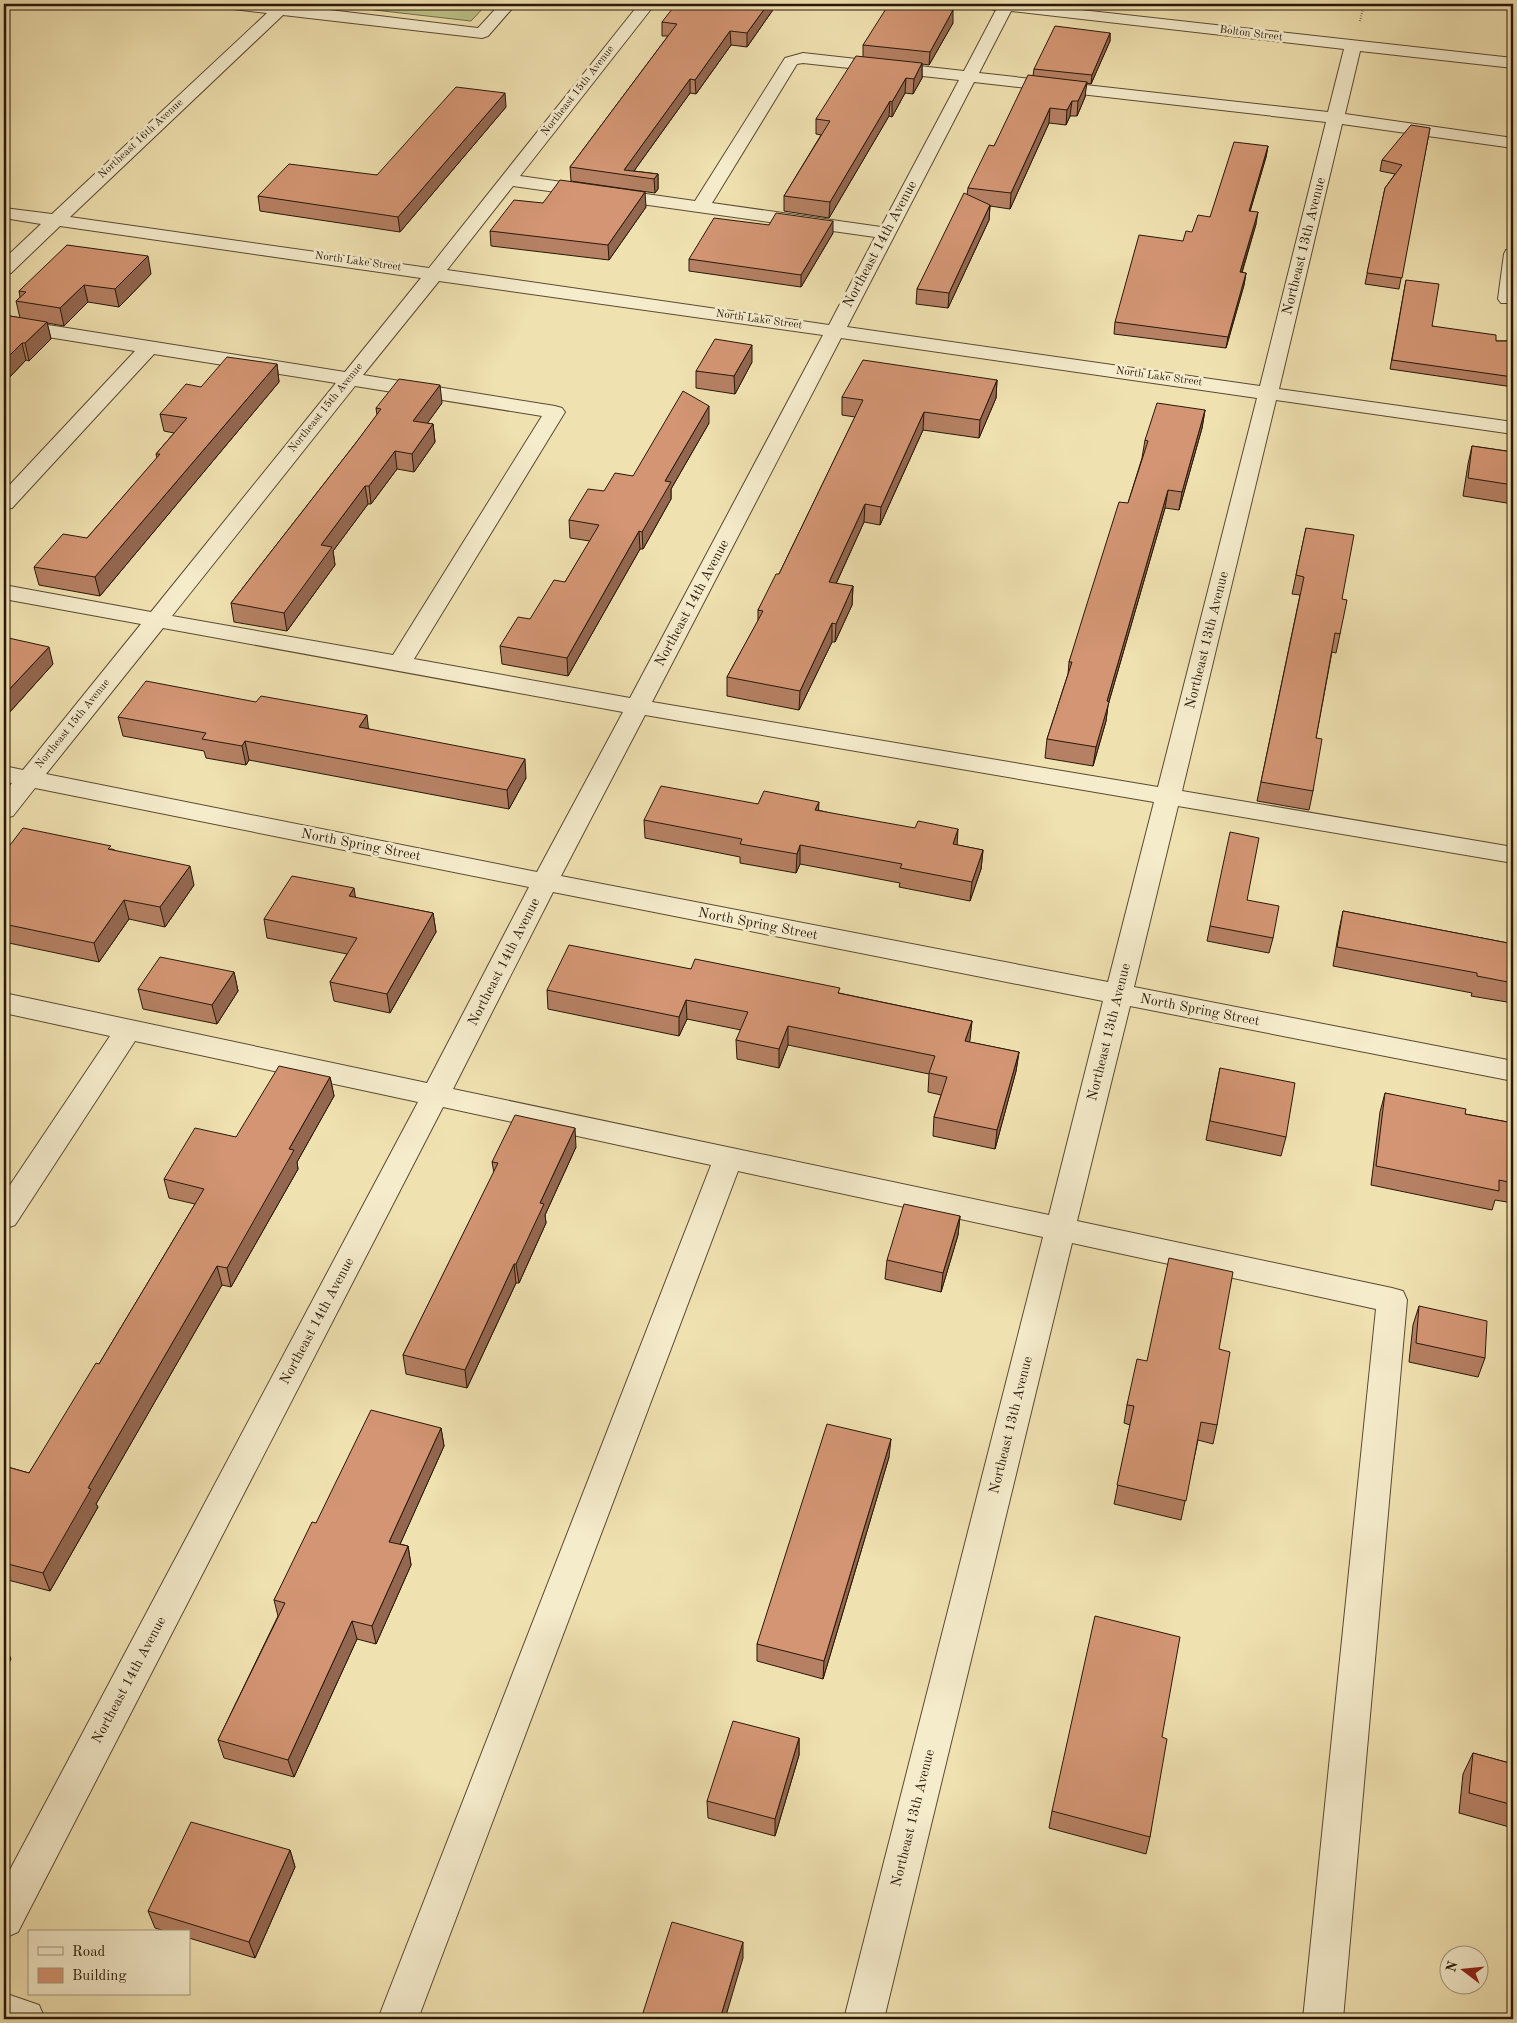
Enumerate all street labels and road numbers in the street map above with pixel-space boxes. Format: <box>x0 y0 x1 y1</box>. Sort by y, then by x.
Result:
street label: Bolton Street <box>1219 25 1283 43</box>
street label: Northeast 15th Avenue <box>539 44 617 138</box>
street label: Northeast 16th Avenue <box>97 97 185 181</box>
street label: Northeast 13th Avenue <box>1280 176 1328 316</box>
street label: Northeast 14th Avenue <box>841 178 919 310</box>
street label: North Lake Street <box>314 250 402 274</box>
street label: North Lake Street <box>715 308 803 332</box>
street label: Northeast 15th Avenue <box>287 361 365 455</box>
street label: North Lake Street <box>1115 365 1203 389</box>
street label: Northeast 14th Avenue <box>653 537 731 669</box>
street label: Northeast 13th Avenue <box>1183 570 1231 710</box>
street label: Northeast 15th Avenue <box>34 677 112 771</box>
street label: North Spring Street <box>300 827 422 863</box>
street label: Northeast 14th Avenue <box>466 896 542 1028</box>
street label: North Spring Street <box>697 906 819 942</box>
street label: Northeast 13th Avenue <box>1085 962 1133 1102</box>
street label: North Spring Street <box>1139 992 1261 1028</box>
street label: Northeast 14th Avenue <box>278 1255 356 1387</box>
street label: Northeast 13th Avenue <box>987 1355 1035 1495</box>
street label: Northeast 14th Avenue <box>90 1614 168 1746</box>
street label: Northeast 13th Avenue <box>889 1748 937 1888</box>

